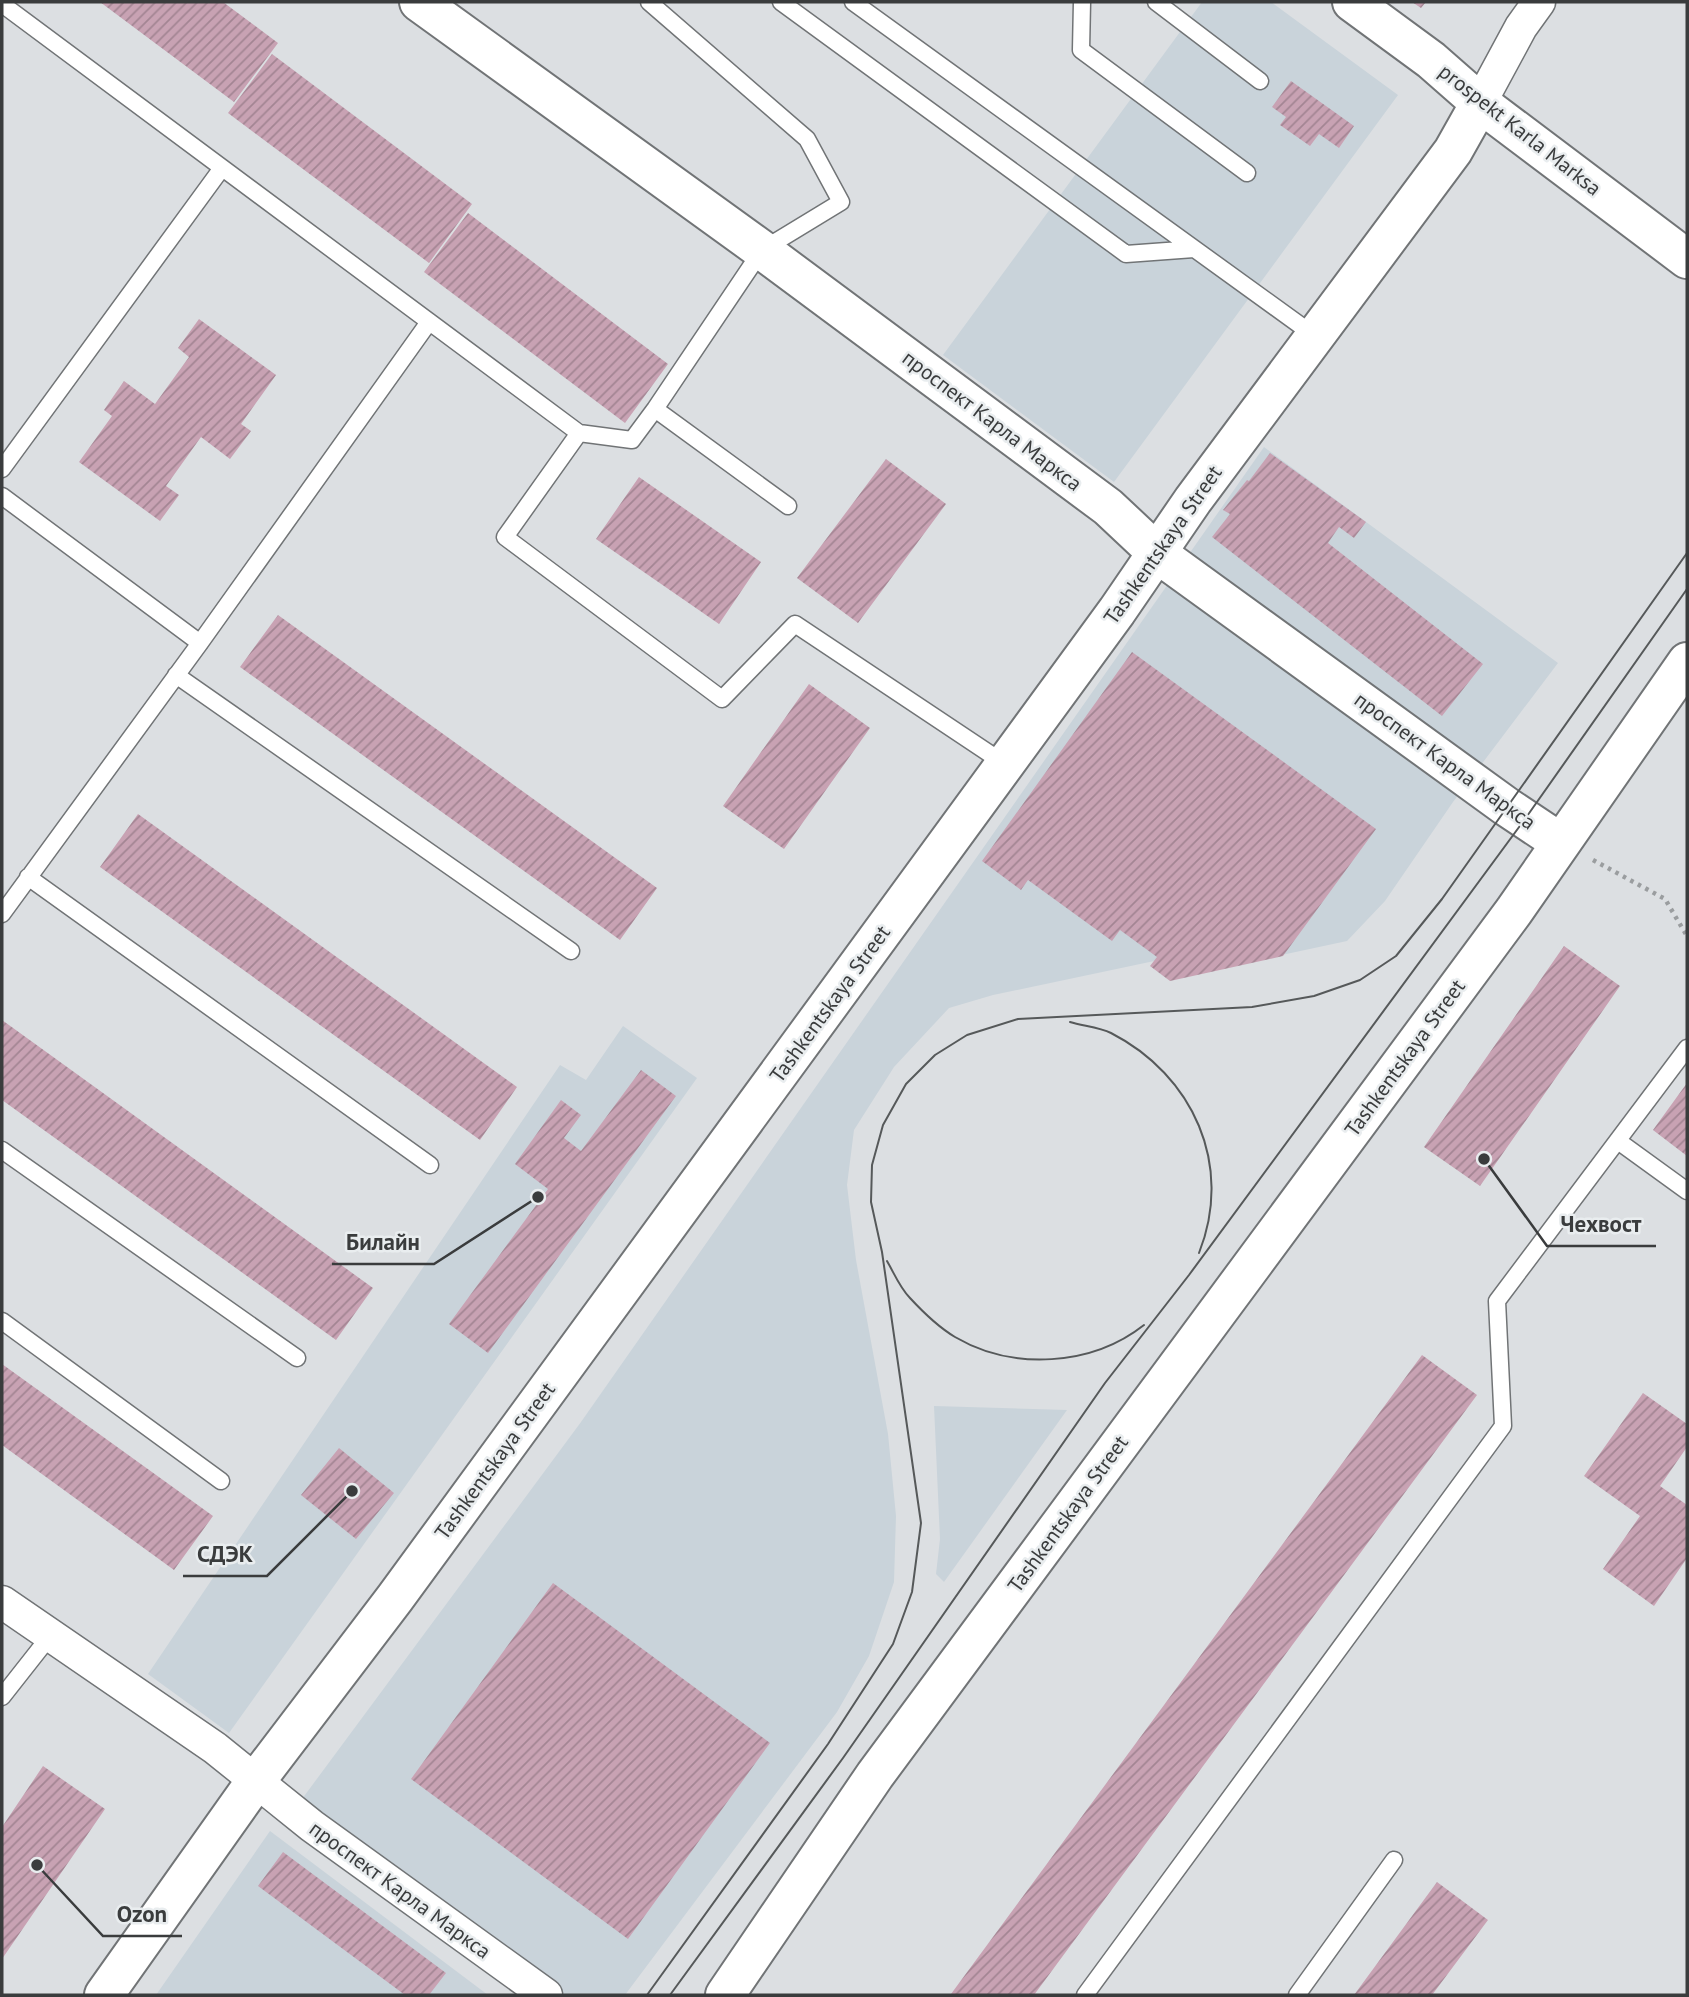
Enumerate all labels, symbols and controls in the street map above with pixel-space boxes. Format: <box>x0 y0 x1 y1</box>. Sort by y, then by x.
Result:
street label: prospekt Karla Marksa <box>1434 58 1607 201</box>
street label: проспект Карла Маркса <box>897 344 1087 497</box>
street label: Tashkentskaya Street <box>1098 460 1228 629</box>
street label: проспект Карла Маркса <box>1349 686 1541 836</box>
street label: Tashkentskaya Street <box>763 920 896 1088</box>
street label: Tashkentskaya Street <box>1338 974 1471 1142</box>
callout: Чехвост <box>1547 1202 1656 1246</box>
text: Чехвост <box>1561 1209 1642 1238</box>
callout: Билайн <box>332 1220 434 1264</box>
text: Билайн <box>346 1227 420 1256</box>
street label: Tashkentskaya Street <box>428 1377 561 1545</box>
street label: Tashkentskaya Street <box>1001 1430 1134 1598</box>
callout: СДЭК <box>183 1532 267 1576</box>
text: СДЭК <box>197 1539 253 1568</box>
street label: проспект Карла Маркса <box>304 1815 496 1965</box>
callout: Ozon <box>103 1892 182 1936</box>
text: Ozon <box>117 1899 167 1928</box>

